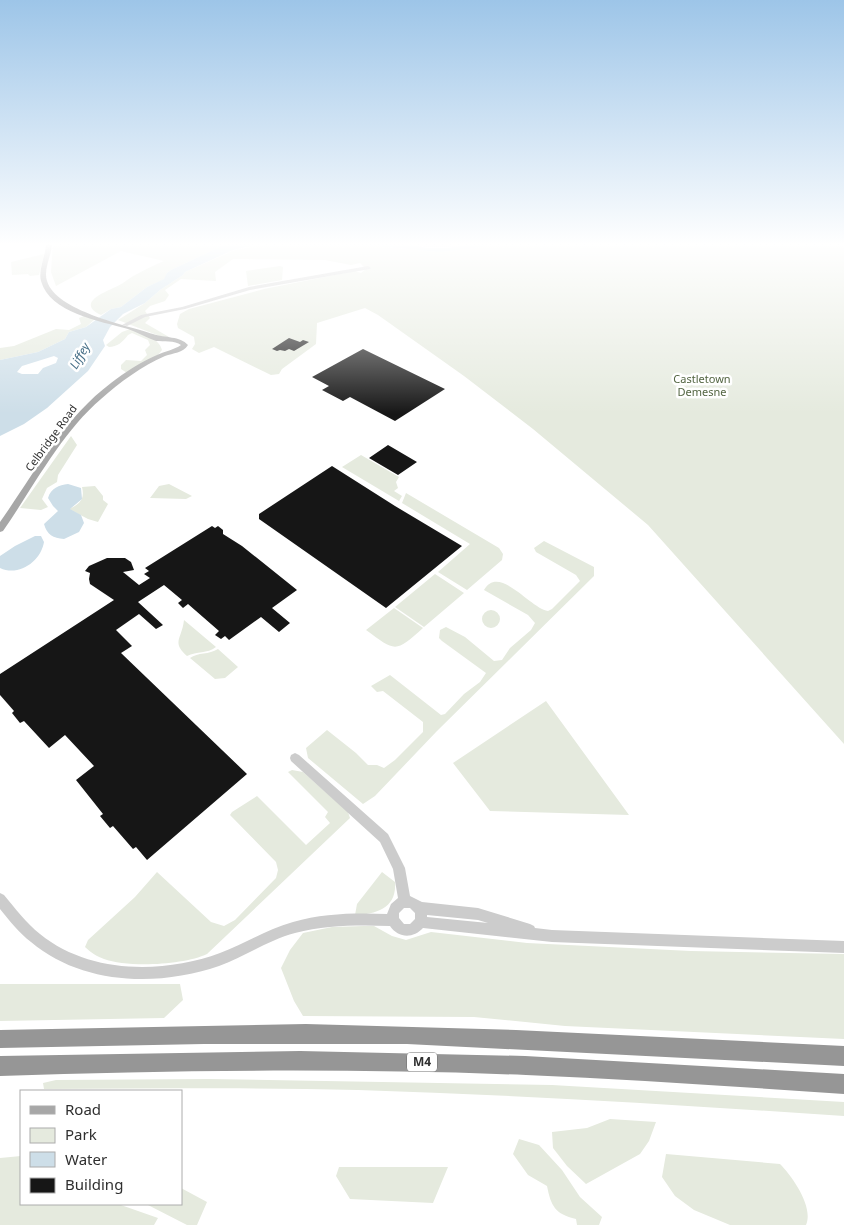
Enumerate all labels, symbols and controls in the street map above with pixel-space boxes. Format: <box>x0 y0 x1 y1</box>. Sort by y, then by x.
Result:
water label: Liffey <box>65 338 95 372</box>
park label: Castletown Demesne <box>673 371 731 399</box>
street label: Celbridge Road <box>21 401 80 474</box>
road number: M4 <box>407 1052 437 1072</box>
legend <box>20 1090 182 1205</box>
text: Road <box>65 1099 101 1119</box>
text: Park <box>65 1124 97 1144</box>
text: Water <box>65 1149 107 1169</box>
text: Building <box>65 1174 123 1194</box>

